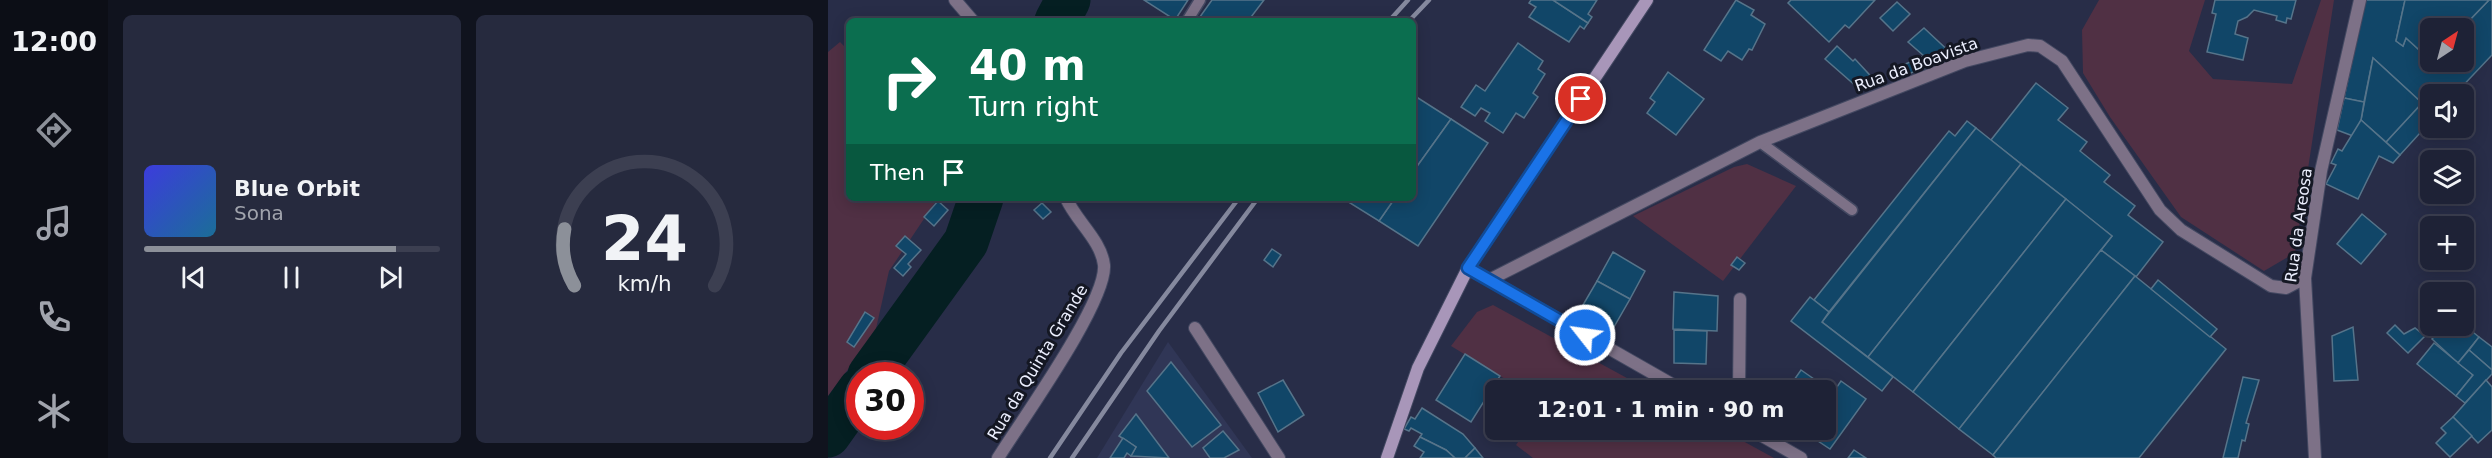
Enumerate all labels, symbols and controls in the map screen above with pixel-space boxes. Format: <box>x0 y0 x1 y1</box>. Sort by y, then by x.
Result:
north arrow <box>2420 18 2474 72</box>
map controls <box>2420 18 2474 336</box>
text: 12:00 <box>11 26 97 57</box>
street label: Rua da Boavista <box>1852 33 1980 96</box>
text: 40 m <box>969 41 1086 90</box>
icon: right <box>870 42 948 120</box>
pin <box>1555 73 1606 124</box>
icon: arrive <box>1564 82 1597 115</box>
button: sound <box>2420 84 2474 138</box>
text: Turn right <box>969 91 1098 122</box>
icon: directions <box>33 109 75 151</box>
button: layers <box>2420 150 2474 204</box>
icon: arrive <box>937 156 970 189</box>
text: Then <box>870 160 925 185</box>
street label: Rua da Areosa <box>2281 167 2316 284</box>
text: Blue Orbit <box>234 176 360 201</box>
text: Sona <box>234 201 284 225</box>
icon: music <box>33 202 75 244</box>
text: 24 <box>601 202 688 275</box>
button: + <box>2420 216 2474 270</box>
icon: previous <box>177 261 210 294</box>
icon: pause <box>275 261 308 294</box>
icon: next <box>374 261 407 294</box>
text: km/h <box>617 271 671 296</box>
street label: Rua da Quinta Grande <box>983 281 1091 443</box>
button: − <box>2420 282 2474 336</box>
icon: phone <box>33 296 75 338</box>
position arrow <box>1553 303 1617 367</box>
speed limit sign: 30 <box>846 362 924 440</box>
icon: climate <box>33 390 75 432</box>
text: 12:01 · 1 min · 90 m <box>1537 397 1784 422</box>

